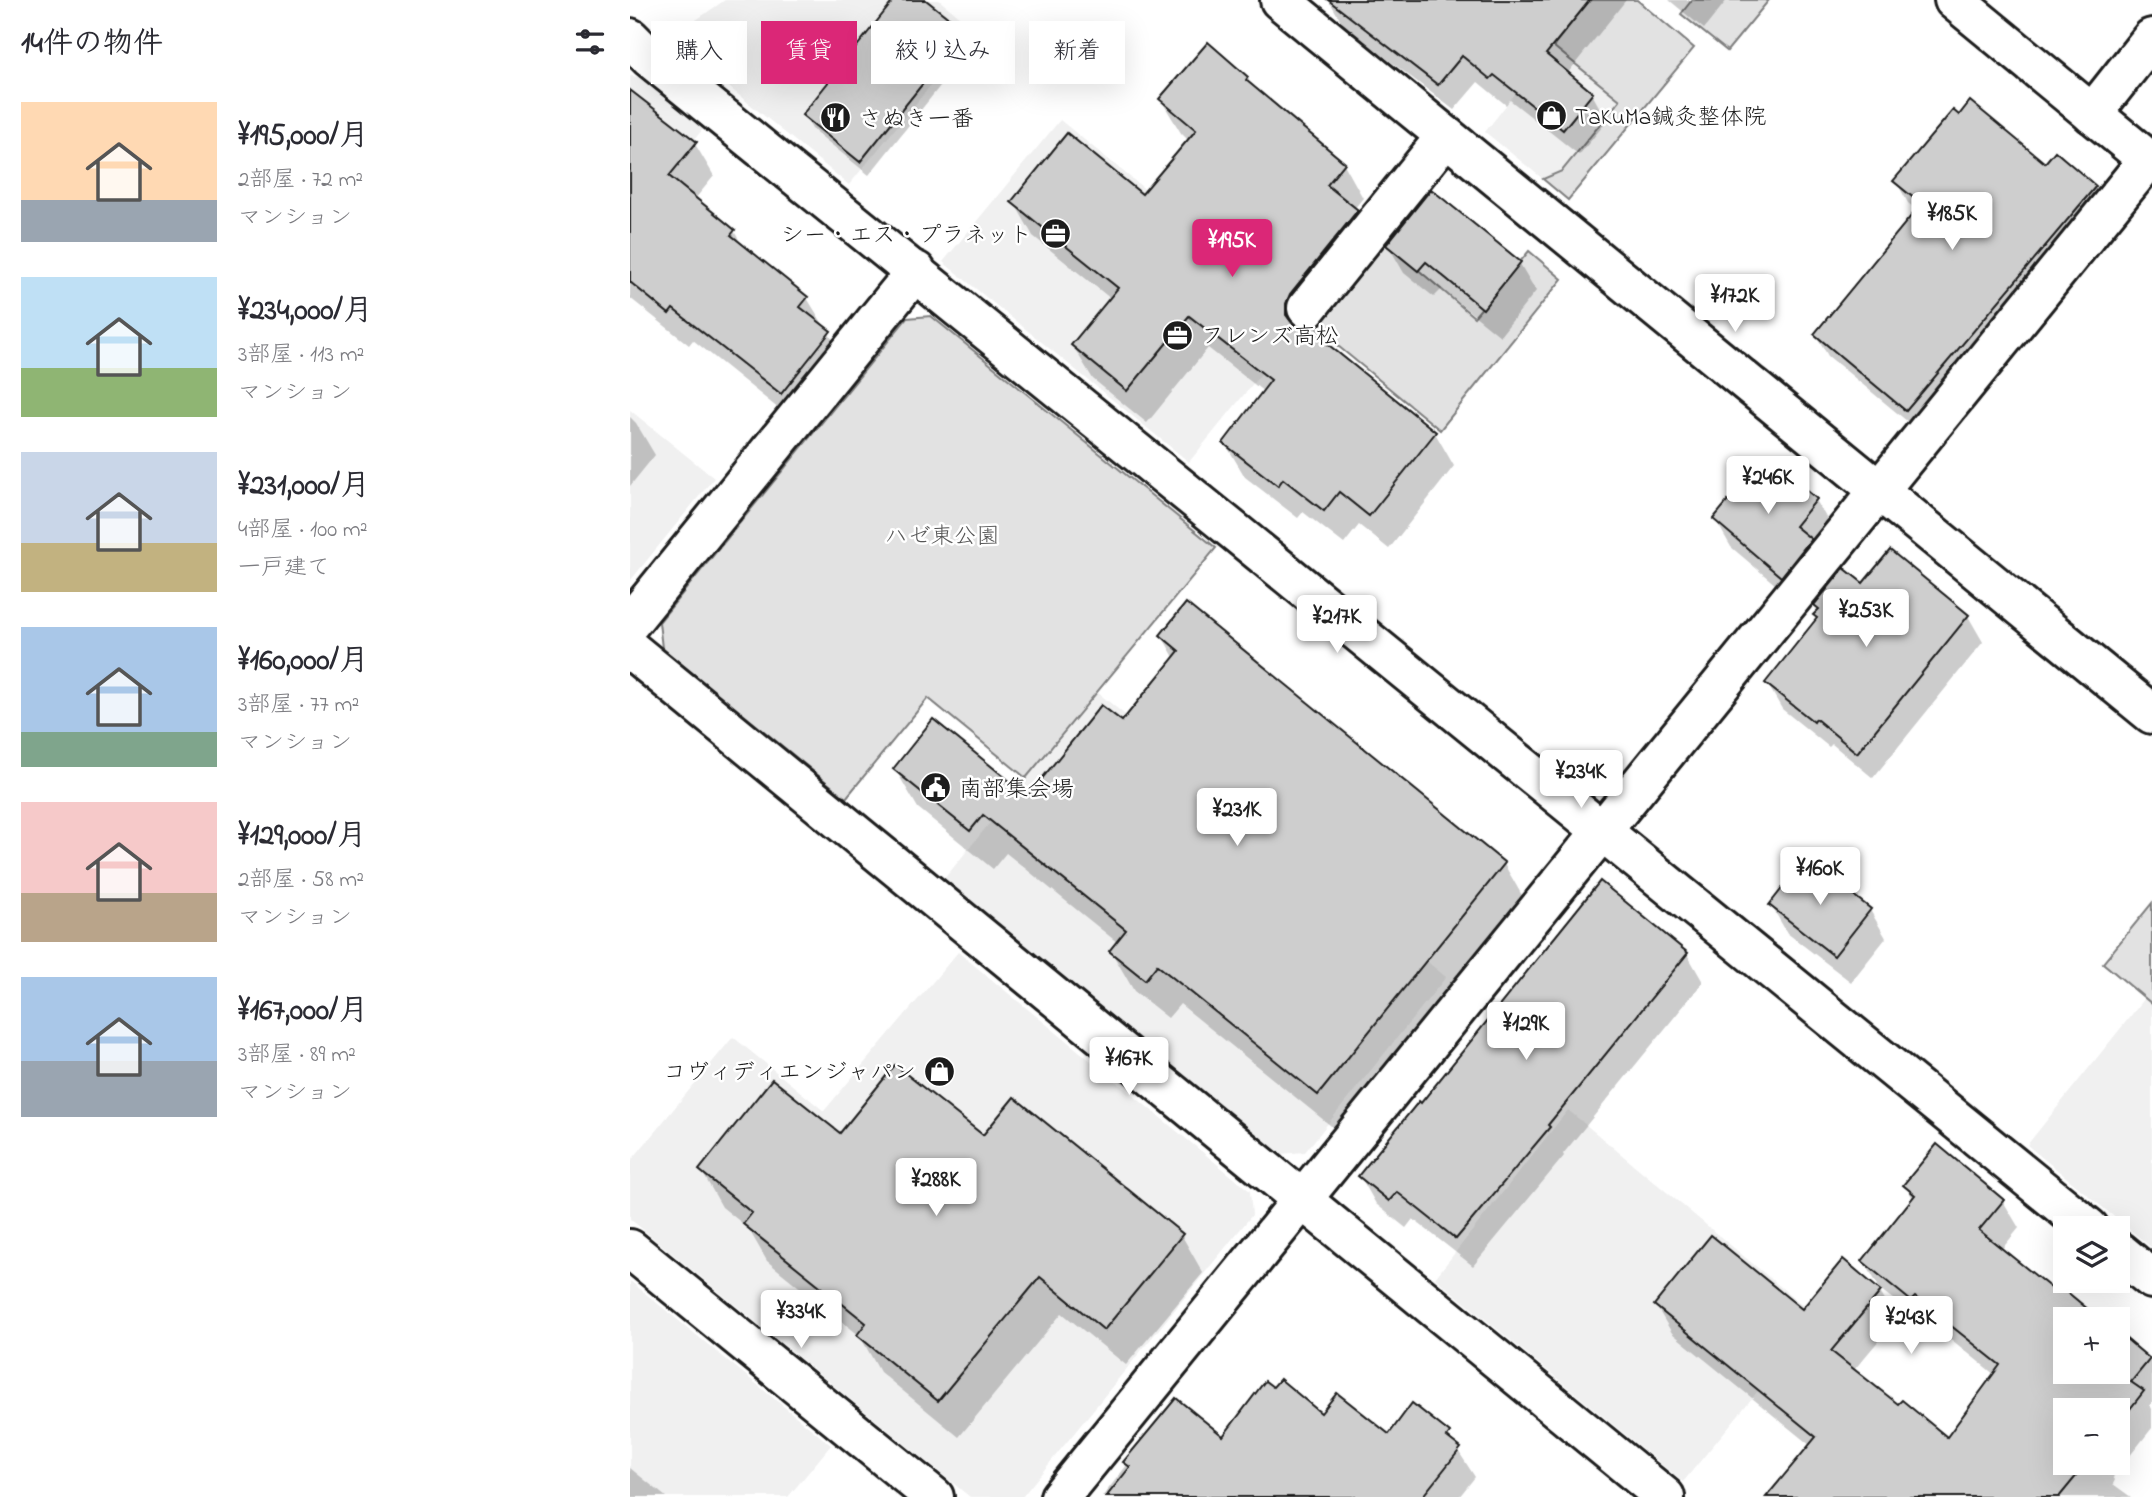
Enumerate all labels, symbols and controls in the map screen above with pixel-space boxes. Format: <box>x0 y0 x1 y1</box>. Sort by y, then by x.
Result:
chip: 購入 <box>651 21 747 84</box>
chip: 賃貸 <box>761 21 857 84</box>
chip: 絞り込み <box>871 21 1015 84</box>
chip: 新着 <box>1029 21 1125 84</box>
text: 14件の物件 <box>21 23 163 67</box>
icon: filters <box>571 23 609 61</box>
shop icon: TaKuMa鍼灸整体院 <box>1535 99 1569 133</box>
restaurant icon: さぬき一番 <box>819 101 853 135</box>
place label: TaKuMa鍼灸整体院 <box>1575 102 1766 135</box>
place label: さぬき一番 <box>859 104 974 137</box>
text: ¥195,000/月 <box>238 115 369 159</box>
icon: home <box>77 130 161 214</box>
text: 2部屋 · 72 m² <box>238 164 363 197</box>
pin: ¥185K <box>1903 192 2001 252</box>
text: ¥185K <box>1927 198 1977 231</box>
text: マンション <box>238 202 352 235</box>
office icon: シー・エス・プラネット <box>1038 217 1072 251</box>
pin: ¥195K <box>1183 219 1281 279</box>
place label: シー・エス・プラネット <box>780 220 1032 253</box>
text: ¥195K <box>1208 225 1256 258</box>
pin: ¥172K <box>1686 274 1784 334</box>
text: ¥172K <box>1711 280 1759 313</box>
text: ¥234,000/月 <box>238 290 373 334</box>
icon: home <box>77 305 161 389</box>
office icon: フレンズ高松 <box>1161 318 1195 352</box>
place label: フレンズ高松 <box>1201 321 1339 354</box>
text: 3部屋 · 113 m² <box>238 339 364 372</box>
text: マンション <box>238 377 352 410</box>
pin: ¥246K <box>1719 456 1817 516</box>
text: ¥246K <box>1742 462 1794 495</box>
text: ¥231,000/月 <box>238 465 370 509</box>
icon: home <box>77 480 161 564</box>
text: 4部屋 · 100 m² <box>238 514 368 547</box>
park label: ハゼ東公園 <box>885 521 1000 554</box>
text: 一戸建て <box>238 552 330 585</box>
pin: ¥253K <box>1817 590 1915 649</box>
text: ¥253K <box>1839 595 1893 628</box>
pin: ¥217K <box>1288 596 1386 655</box>
text: ¥217K <box>1313 601 1361 634</box>
text: ¥160,000/月 <box>238 640 369 684</box>
icon: home <box>77 655 161 739</box>
text: 3部屋 · 77 m² <box>238 689 359 722</box>
text: マンション <box>238 727 352 760</box>
pin: ¥234K <box>1532 750 1630 810</box>
text: ¥234K <box>1556 756 1606 789</box>
public building icon: 南部集会場 <box>919 771 953 805</box>
place label: 南部集会場 <box>959 774 1074 807</box>
pin: ¥231K <box>1188 788 1286 848</box>
text: ¥231K <box>1213 794 1261 827</box>
text: ¥129,000/月 <box>238 815 367 859</box>
icon: home <box>77 830 161 914</box>
pin: ¥160K <box>1771 848 1869 907</box>
text: ¥160K <box>1796 853 1844 886</box>
text: 2部屋 · 58 m² <box>238 864 364 897</box>
text: マンション <box>238 902 352 935</box>
text: ¥167,000/月 <box>238 990 368 1034</box>
pin: ¥129K <box>1477 1002 1575 1062</box>
icon: home <box>77 1005 161 1089</box>
text: ¥129K <box>1503 1008 1549 1041</box>
pin: ¥167K <box>1080 1038 1178 1097</box>
text: 3部屋 · 89 m² <box>238 1039 356 1072</box>
text: ¥167K <box>1105 1043 1153 1076</box>
shop icon: コヴィディエンジャパン <box>922 1054 956 1088</box>
place label: コヴィディエンジャパン <box>663 1057 916 1090</box>
text: マンション <box>238 1077 352 1110</box>
pin: ¥288K <box>887 1158 985 1218</box>
text: ¥288K <box>912 1164 960 1197</box>
map controls <box>2053 1216 2130 1475</box>
button: layers <box>2053 1216 2130 1293</box>
pin: ¥334K <box>752 1290 850 1350</box>
text: ¥334K <box>777 1296 825 1329</box>
pin: ¥243K <box>1862 1296 1960 1356</box>
text: ¥243K <box>1886 1302 1936 1335</box>
button: + <box>2053 1307 2130 1384</box>
button: − <box>2053 1398 2130 1475</box>

